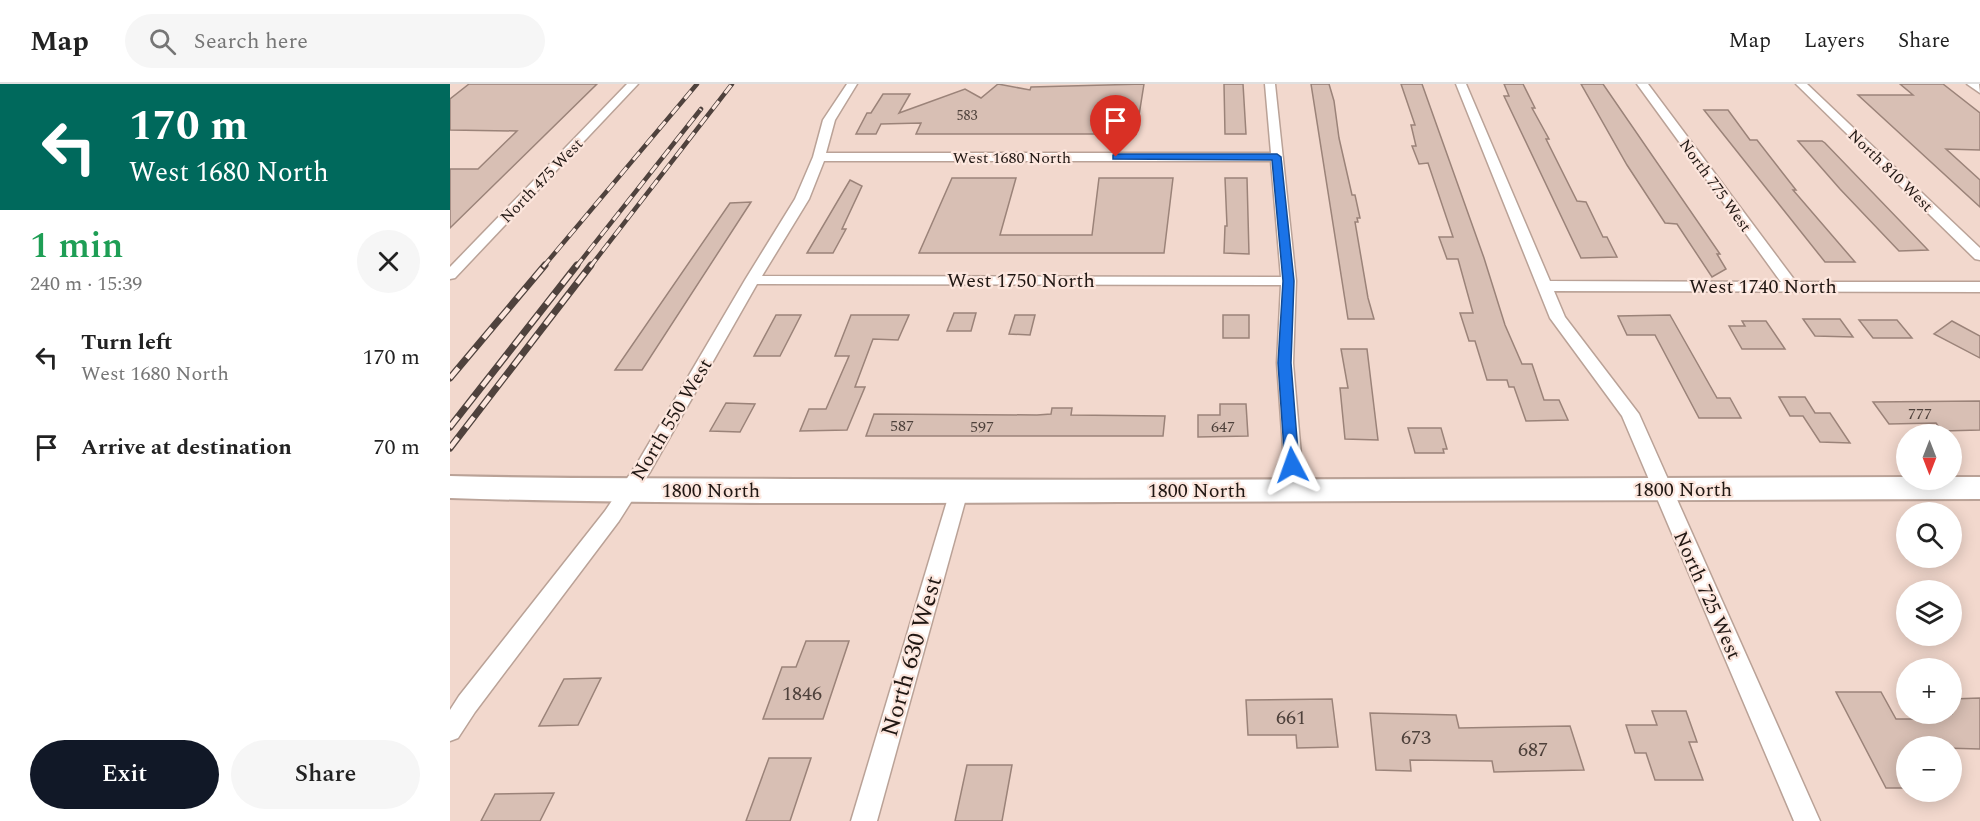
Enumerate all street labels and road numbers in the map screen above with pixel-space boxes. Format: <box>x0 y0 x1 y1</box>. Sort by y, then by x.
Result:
street label: North 810 West <box>1842 124 1939 218</box>
street label: North 475 West <box>495 132 589 229</box>
street label: North 775 West <box>1673 134 1758 238</box>
street label: West 1680 North <box>953 146 1071 170</box>
street label: West 1750 North <box>947 266 1095 296</box>
street label: West 1740 North <box>1689 272 1837 302</box>
street label: North 550 West <box>623 353 720 486</box>
street label: 1800 North <box>1634 475 1732 505</box>
street label: 1800 North <box>662 476 760 506</box>
street label: 1800 North <box>1148 476 1246 506</box>
street label: North 725 West <box>1665 526 1749 664</box>
street label: North 630 West <box>872 572 952 741</box>

